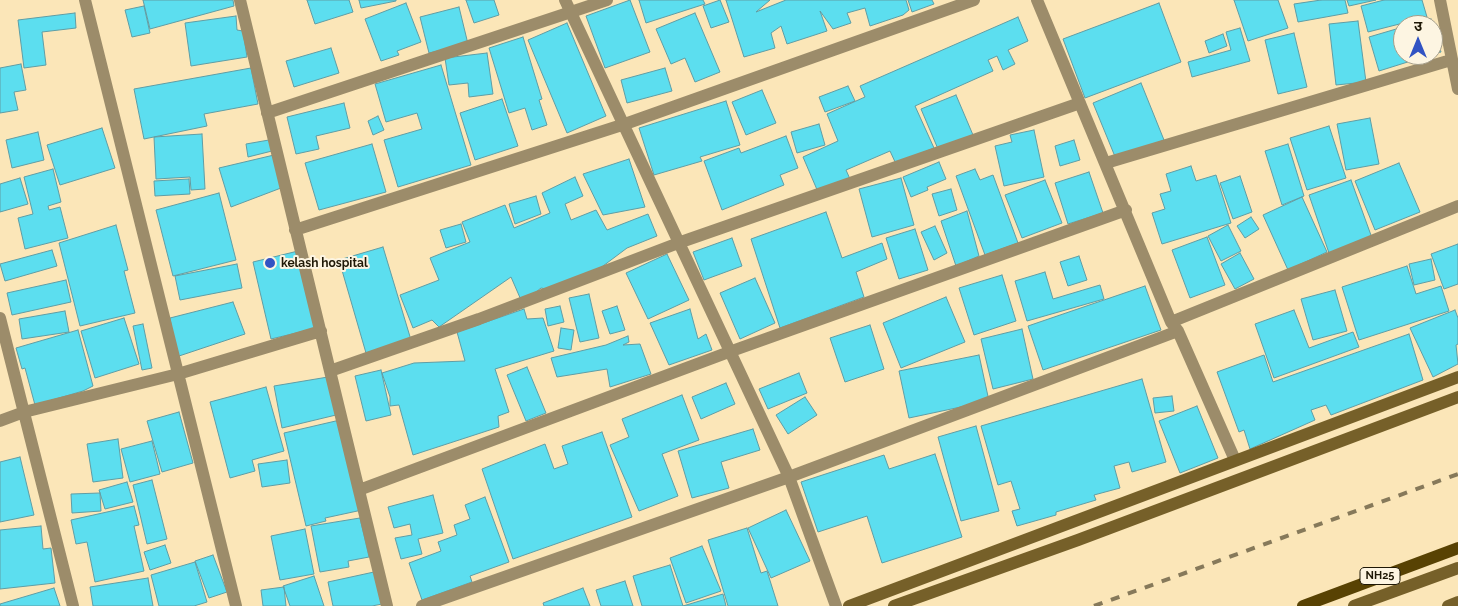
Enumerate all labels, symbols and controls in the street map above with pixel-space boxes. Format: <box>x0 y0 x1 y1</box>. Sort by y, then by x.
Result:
north arrow <box>1393 15 1443 65</box>
text: उ <box>1414 18 1422 34</box>
marker: kelash hospital <box>263 256 277 270</box>
place label: kelash hospital <box>281 256 368 270</box>
road number: NH25 <box>1360 568 1400 584</box>

